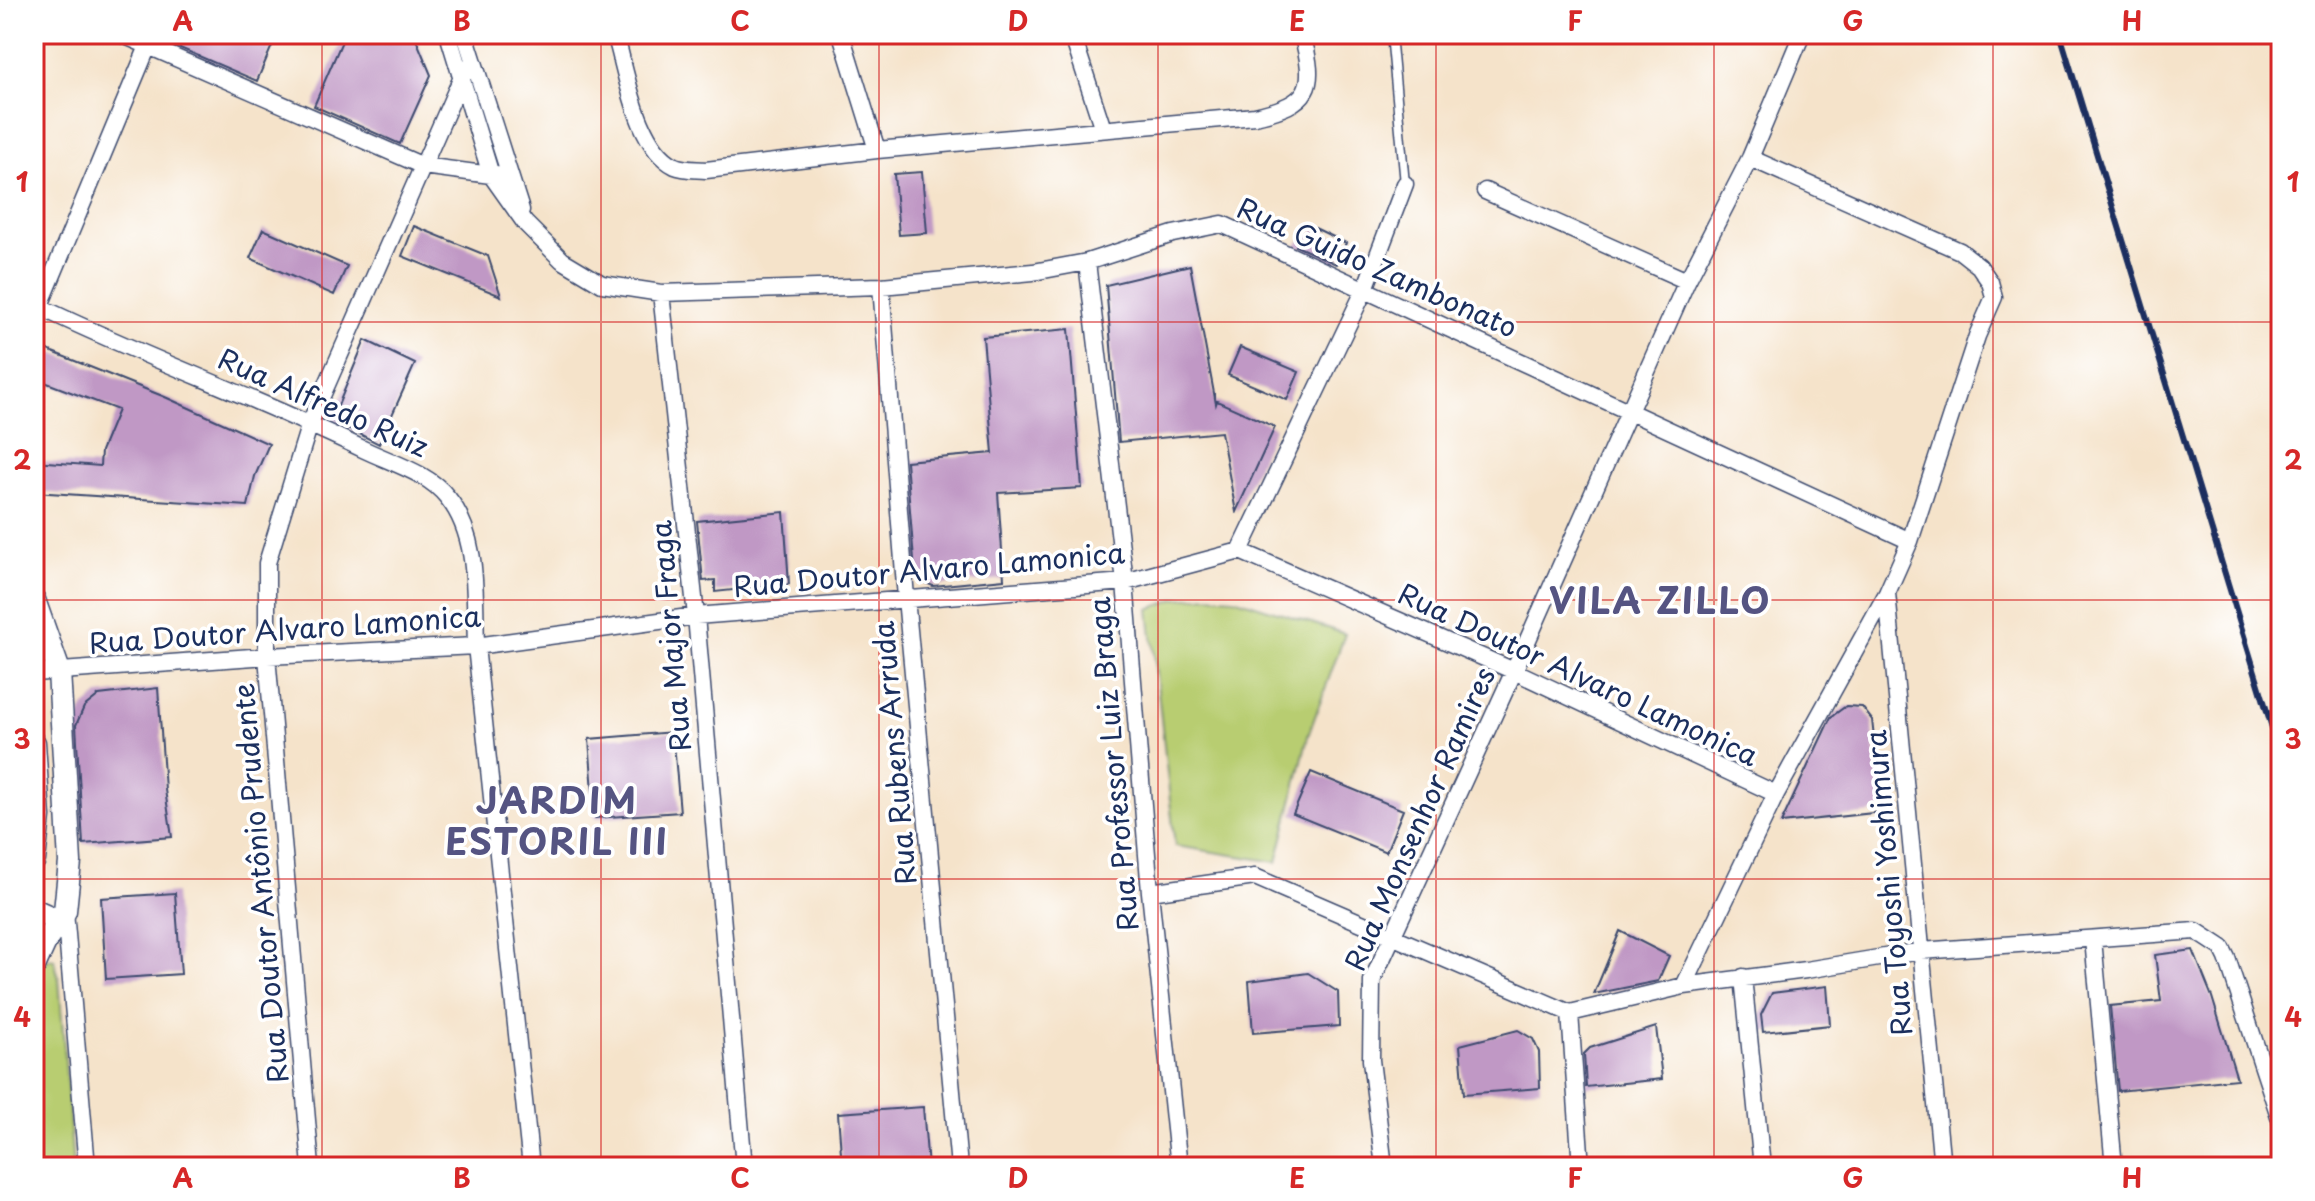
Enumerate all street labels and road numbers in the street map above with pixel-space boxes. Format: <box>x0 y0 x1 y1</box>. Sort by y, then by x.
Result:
street label: Rua Guido Zambonato <box>1231 185 1525 348</box>
street label: Rua Alfredo Ruiz <box>212 336 436 467</box>
street label: Rua Major Fraga <box>638 519 701 753</box>
street label: Rua Doutor Alvaro Lamonica <box>731 530 1127 607</box>
street label: Rua Doutor Alvaro Lamonica <box>1392 571 1766 776</box>
street label: Rua Doutor Alvaro Lamonica <box>88 593 483 664</box>
street label: Rua Professor Luiz Braga <box>1076 595 1149 933</box>
street label: Rua Rubens Arruda <box>860 619 926 887</box>
street label: Rua Monsenhor Ramires <box>1332 660 1505 977</box>
street label: Rua Doutor Antônio Prudente <box>221 681 298 1085</box>
street label: Rua Toyoshi Yoshimura <box>1853 728 1922 1038</box>

